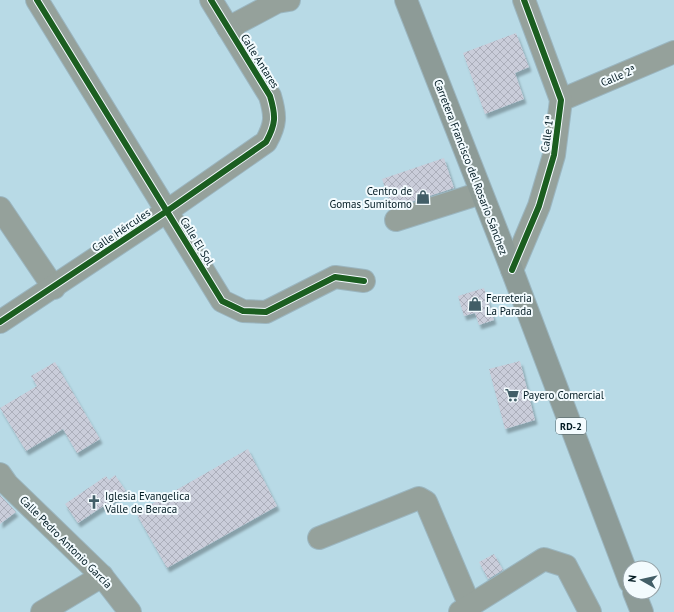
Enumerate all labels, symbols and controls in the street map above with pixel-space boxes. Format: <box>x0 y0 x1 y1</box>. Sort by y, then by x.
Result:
street label: Calle Antares <box>238 31 282 91</box>
street label: Calle 2ª <box>598 62 638 90</box>
street label: Carretera Francisco del Rosario Sánchez <box>431 77 511 257</box>
street label: Calle 1ª <box>538 115 556 153</box>
place label: Centro de Gomas Sumitomo <box>329 184 412 211</box>
shop icon: Centro de Gomas Sumitomo <box>415 189 431 205</box>
street label: Calle Hércules <box>89 205 153 255</box>
street label: Calle El Sol <box>177 214 217 268</box>
place label: Ferreteria La Parada <box>486 291 532 318</box>
shop icon: Ferreteria La Parada <box>467 296 483 312</box>
supermarket icon: Payero Comercial <box>504 387 520 403</box>
place label: Payero Comercial <box>523 388 605 402</box>
road number: RD-2 <box>556 418 586 434</box>
place label: Iglesia Evangelica Valle de Beraca <box>104 489 190 516</box>
street label: Calle Pedro Antonio García <box>17 493 115 591</box>
church icon: Iglesia Evangelica Valle de Beraca <box>86 494 102 510</box>
north arrow <box>622 560 662 600</box>
text: N <box>625 574 640 583</box>

